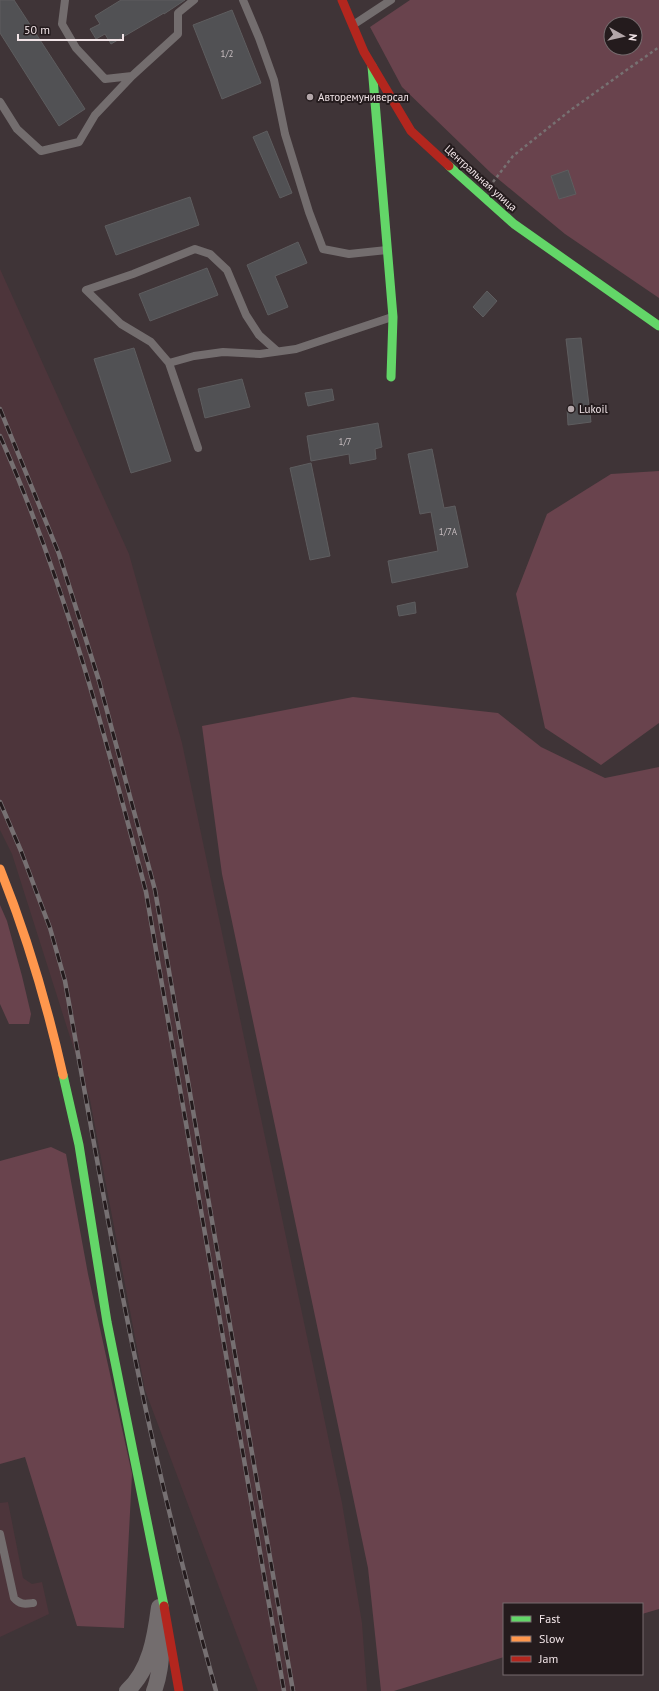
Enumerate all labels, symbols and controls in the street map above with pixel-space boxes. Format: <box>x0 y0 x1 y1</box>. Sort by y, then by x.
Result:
scale bar <box>18 16 123 42</box>
north arrow <box>603 16 643 56</box>
text: 50 m <box>24 22 50 37</box>
text: N <box>625 33 640 42</box>
house number: 1/2 <box>221 48 234 59</box>
place label: Авторемуниверсал <box>318 90 409 104</box>
marker: Авторемуниверсал <box>305 92 315 102</box>
street label: Центральная улица <box>442 142 520 214</box>
place label: Lukoil <box>579 402 608 416</box>
marker: Lukoil <box>566 404 576 414</box>
house number: 1/7 <box>339 436 352 447</box>
house number: 1/7А <box>439 526 458 537</box>
legend <box>503 1603 643 1675</box>
text: Fast <box>539 1611 560 1626</box>
text: Slow <box>539 1631 564 1646</box>
text: Jam <box>538 1651 558 1666</box>

